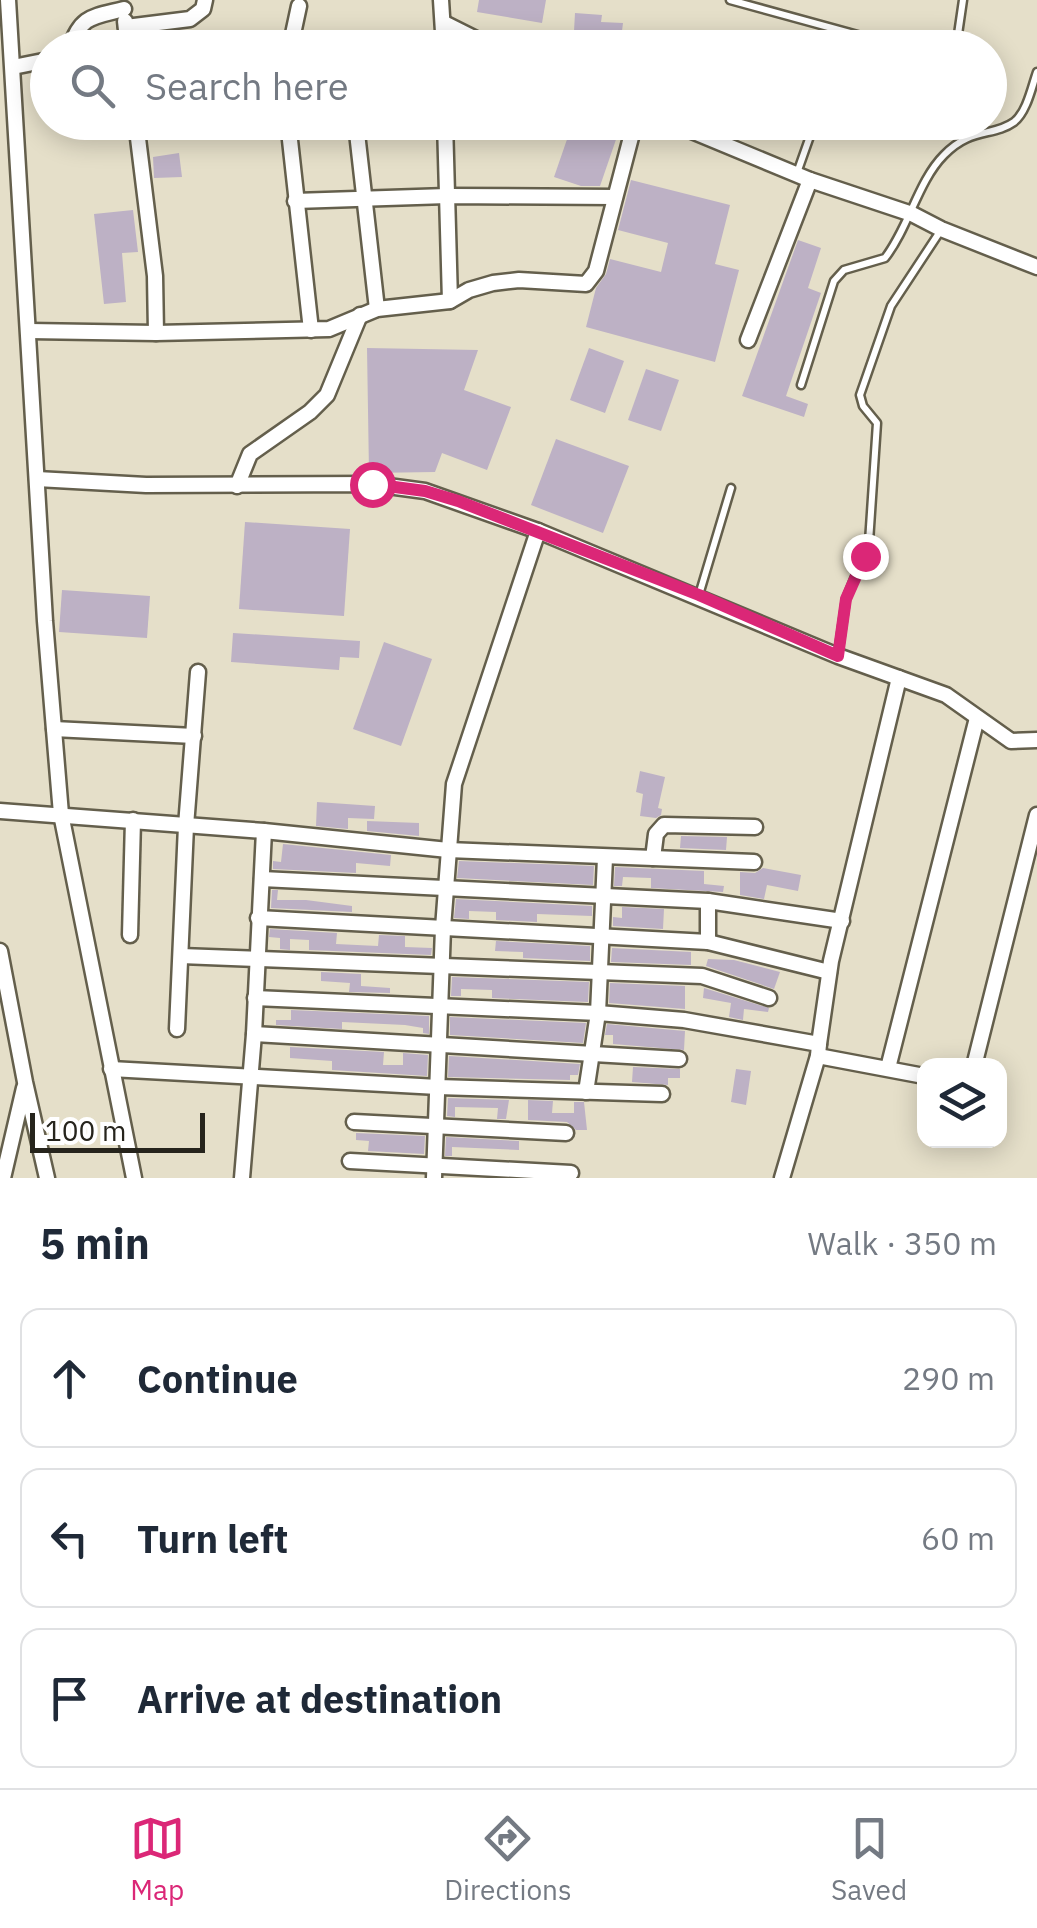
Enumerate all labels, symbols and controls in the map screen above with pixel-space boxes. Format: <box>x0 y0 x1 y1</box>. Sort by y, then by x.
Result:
search box <box>30 30 1007 140</box>
icon: search <box>65 58 120 113</box>
text: Search here <box>145 61 349 110</box>
route start <box>350 462 396 508</box>
route end <box>843 534 889 580</box>
map controls <box>917 1058 1007 1148</box>
button: layers <box>917 1058 1007 1148</box>
scale bar <box>30 1108 205 1152</box>
text: 100 m <box>45 1112 126 1149</box>
text: 5 min <box>40 1216 150 1271</box>
text: Walk · 350 m <box>808 1222 997 1264</box>
icon: ahead <box>42 1351 97 1406</box>
text: Continue <box>137 1354 298 1403</box>
text: 290 m <box>902 1357 995 1399</box>
icon: left <box>42 1511 97 1566</box>
text: Turn left <box>137 1514 288 1563</box>
text: 60 m <box>921 1517 995 1559</box>
icon: arrive <box>42 1671 97 1726</box>
text: Arrive at destination <box>137 1674 502 1723</box>
tab: Map <box>130 1811 185 1908</box>
tab: Directions <box>444 1811 572 1908</box>
tab: Saved <box>831 1811 907 1908</box>

